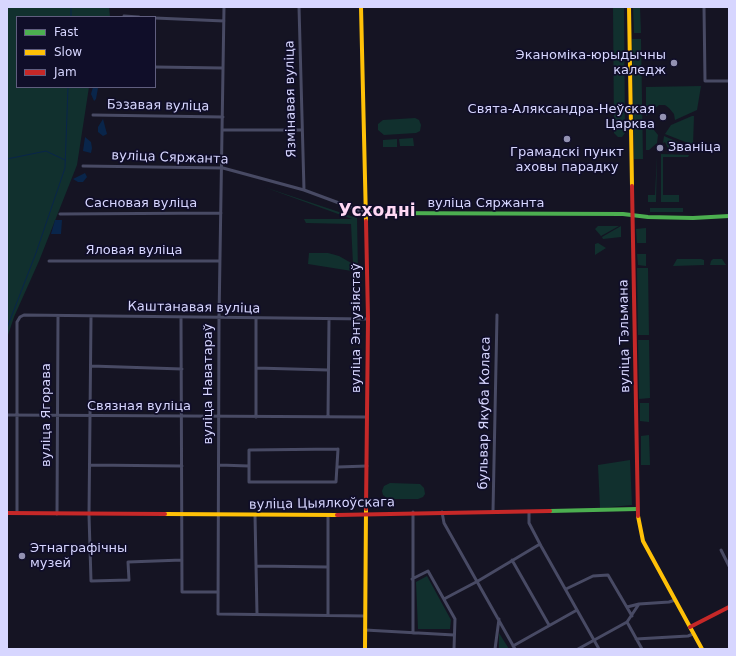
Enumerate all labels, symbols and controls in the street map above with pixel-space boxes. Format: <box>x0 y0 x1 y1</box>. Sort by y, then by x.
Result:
legend <box>16 16 156 88</box>
text: Fast <box>54 25 78 39</box>
street label: Язмінавая вуліца <box>282 40 300 158</box>
text: Slow <box>54 45 82 59</box>
place label: Эканоміка-юрыдычны каледж <box>516 48 666 79</box>
marker: Эканоміка-юрыдычны каледж <box>669 58 679 68</box>
text: Jam <box>54 65 77 79</box>
street label: Бэзавая вуліца <box>107 97 209 115</box>
place label: Свята-Аляксандра-Неўская Царква <box>468 102 655 133</box>
marker: Свята-Аляксандра-Неўская Царква <box>658 112 668 122</box>
marker: Грамадскі пункт аховы парадку <box>562 134 572 144</box>
place label: Званіца <box>668 140 721 156</box>
marker: Званіца <box>655 143 665 153</box>
place label: Грамадскі пункт аховы парадку <box>510 145 624 176</box>
street label: вуліца Сяржанта <box>111 148 229 168</box>
street label: Сасновая вуліца <box>85 196 197 212</box>
street label: вуліца Сяржанта <box>427 196 545 212</box>
district label: Усходні <box>338 202 416 222</box>
street label: Яловая вуліца <box>86 243 182 259</box>
street label: вуліца Энтузіястаў <box>349 263 365 393</box>
street label: вуліца Тэльмана <box>616 279 634 393</box>
street label: Каштанавая вуліца <box>127 299 261 317</box>
street label: вуліца Наватараў <box>201 323 217 445</box>
street label: бульвар Якуба Коласа <box>476 336 494 490</box>
street label: вуліца Ягорава <box>39 363 55 467</box>
street label: Связная вуліца <box>87 399 191 415</box>
street label: вуліца Цыялкоўскага <box>249 495 395 513</box>
place label: Этнаграфічны музей <box>30 541 127 572</box>
marker: Этнаграфічны музей <box>17 551 27 561</box>

